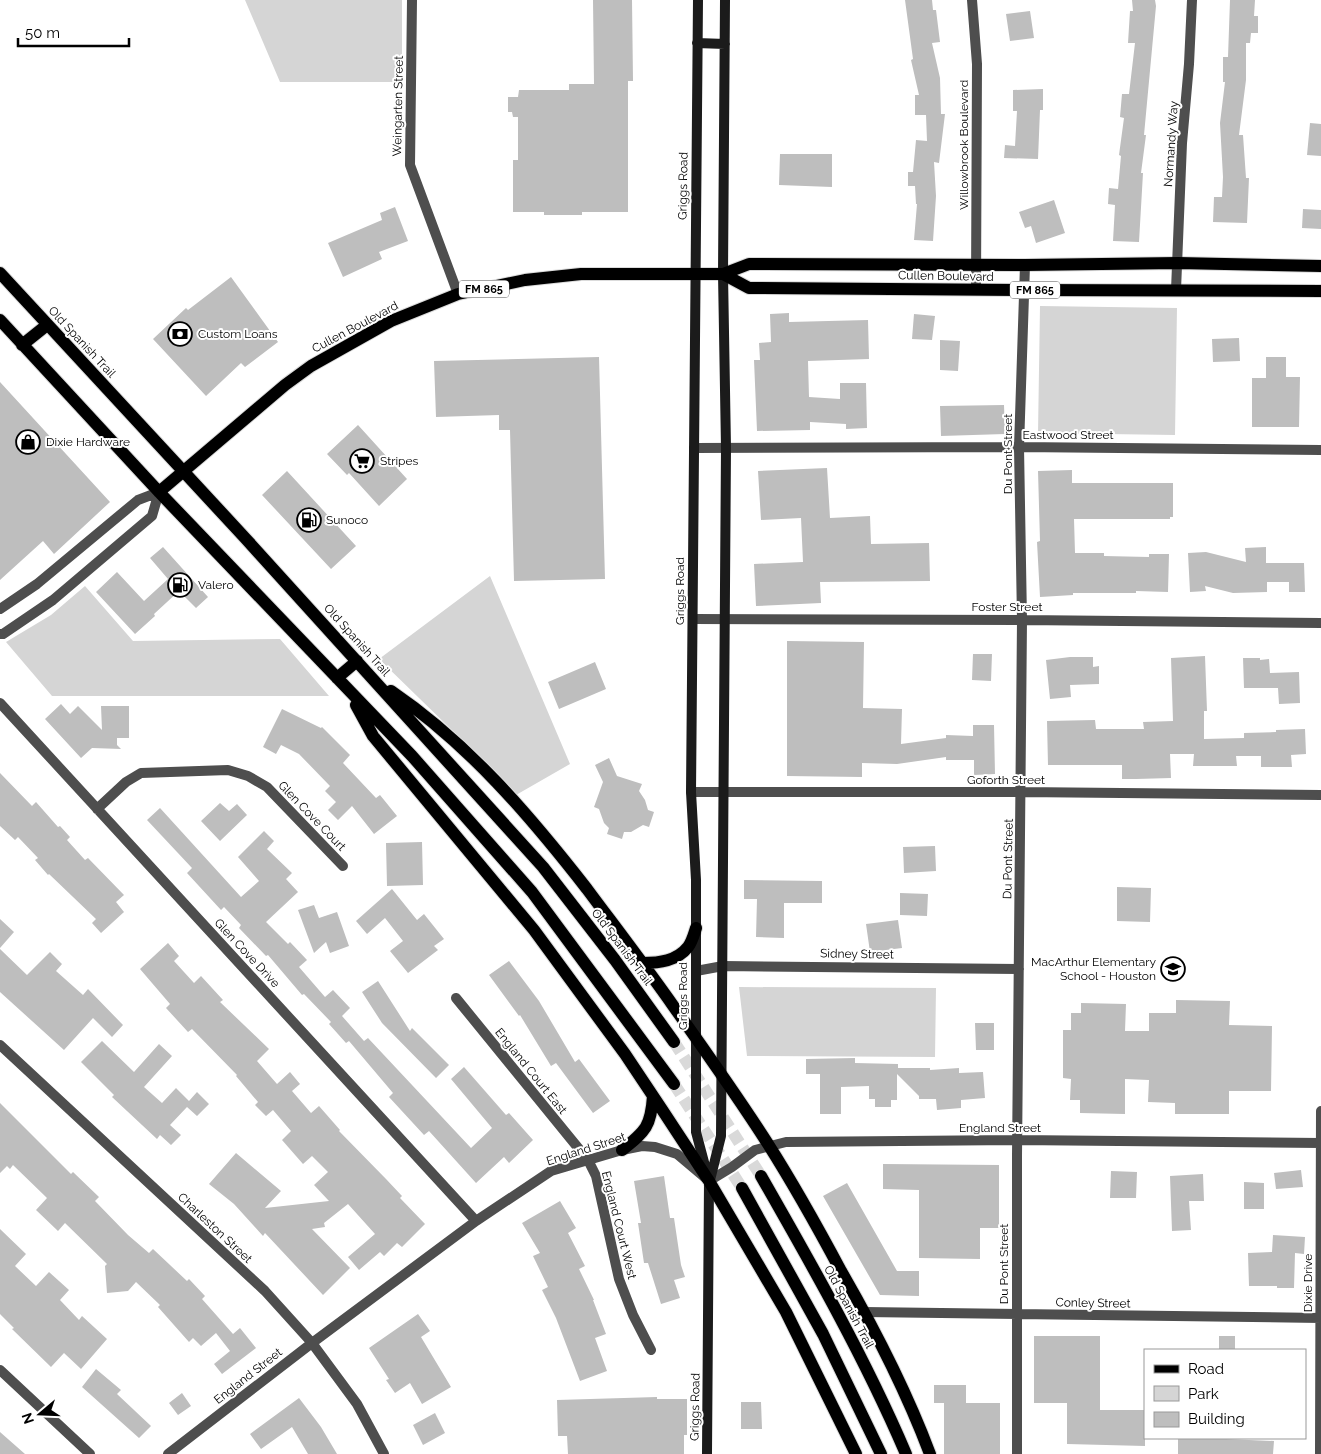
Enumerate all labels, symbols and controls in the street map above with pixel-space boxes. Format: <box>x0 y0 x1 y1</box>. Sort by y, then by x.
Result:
scale bar <box>18 15 129 47</box>
text: 50 m <box>25 24 60 42</box>
street label: Weingarten Street <box>390 55 406 157</box>
street label: Willowbrook Boulevard <box>957 80 971 210</box>
street label: Normandy Way <box>1161 100 1181 187</box>
street label: Griggs Road <box>675 152 691 220</box>
street label: Cullen Boulevard <box>898 268 994 284</box>
road number: FM 865 <box>459 280 509 298</box>
road number: FM 865 <box>1010 282 1060 298</box>
street label: Cullen Boulevard <box>309 298 401 356</box>
street label: Old Spanish Trail <box>46 304 119 381</box>
bank icon: Custom Loans <box>167 321 193 347</box>
place label: Custom Loans <box>198 327 278 341</box>
street label: Du Pont Street <box>1001 414 1015 494</box>
street label: Eastwood Street <box>1022 428 1114 442</box>
shop icon: Dixie Hardware <box>15 429 41 455</box>
place label: Dixie Hardware <box>46 435 130 449</box>
supermarket icon: Stripes <box>349 448 375 474</box>
place label: Stripes <box>380 454 418 468</box>
fuel station icon: Sunoco <box>296 507 322 533</box>
place label: Sunoco <box>326 513 368 527</box>
street label: Griggs Road <box>673 557 687 625</box>
fuel station icon: Valero <box>167 572 193 598</box>
place label: Valero <box>198 578 234 592</box>
street label: Foster Street <box>972 600 1042 614</box>
street label: Old Spanish Trail <box>321 601 393 679</box>
street label: Goforth Street <box>967 773 1045 787</box>
street label: Glen Cove Court <box>275 778 349 854</box>
street label: Du Pont Street <box>1000 819 1016 899</box>
street label: Old Spanish Trail <box>589 906 656 989</box>
street label: Glen Cove Drive <box>212 916 282 990</box>
street label: Sidney Street <box>820 946 894 962</box>
place label: MacArthur Elementary School - Houston <box>1031 955 1156 983</box>
school or university icon: MacArthur Elementary School - Houston <box>1160 956 1186 982</box>
street label: Griggs Road <box>676 962 690 1030</box>
street label: England Court East <box>492 1025 570 1117</box>
street label: England Street <box>959 1121 1041 1135</box>
street label: England Street <box>545 1130 627 1168</box>
street label: England Court West <box>599 1169 639 1281</box>
street label: Charleston Street <box>175 1190 255 1266</box>
street label: Du Pont Street <box>997 1224 1011 1304</box>
street label: Dixie Drive <box>1301 1254 1315 1312</box>
street label: Old Spanish Trail <box>821 1263 877 1352</box>
street label: Conley Street <box>1055 1295 1131 1311</box>
street label: England Street <box>211 1345 285 1407</box>
legend <box>1144 1349 1306 1439</box>
text: Road <box>1188 1360 1224 1378</box>
street label: Griggs Road <box>687 1373 703 1441</box>
text: Park <box>1188 1385 1219 1403</box>
north arrow <box>15 1389 65 1439</box>
text: Building <box>1188 1410 1245 1428</box>
text: N <box>18 1411 37 1426</box>

